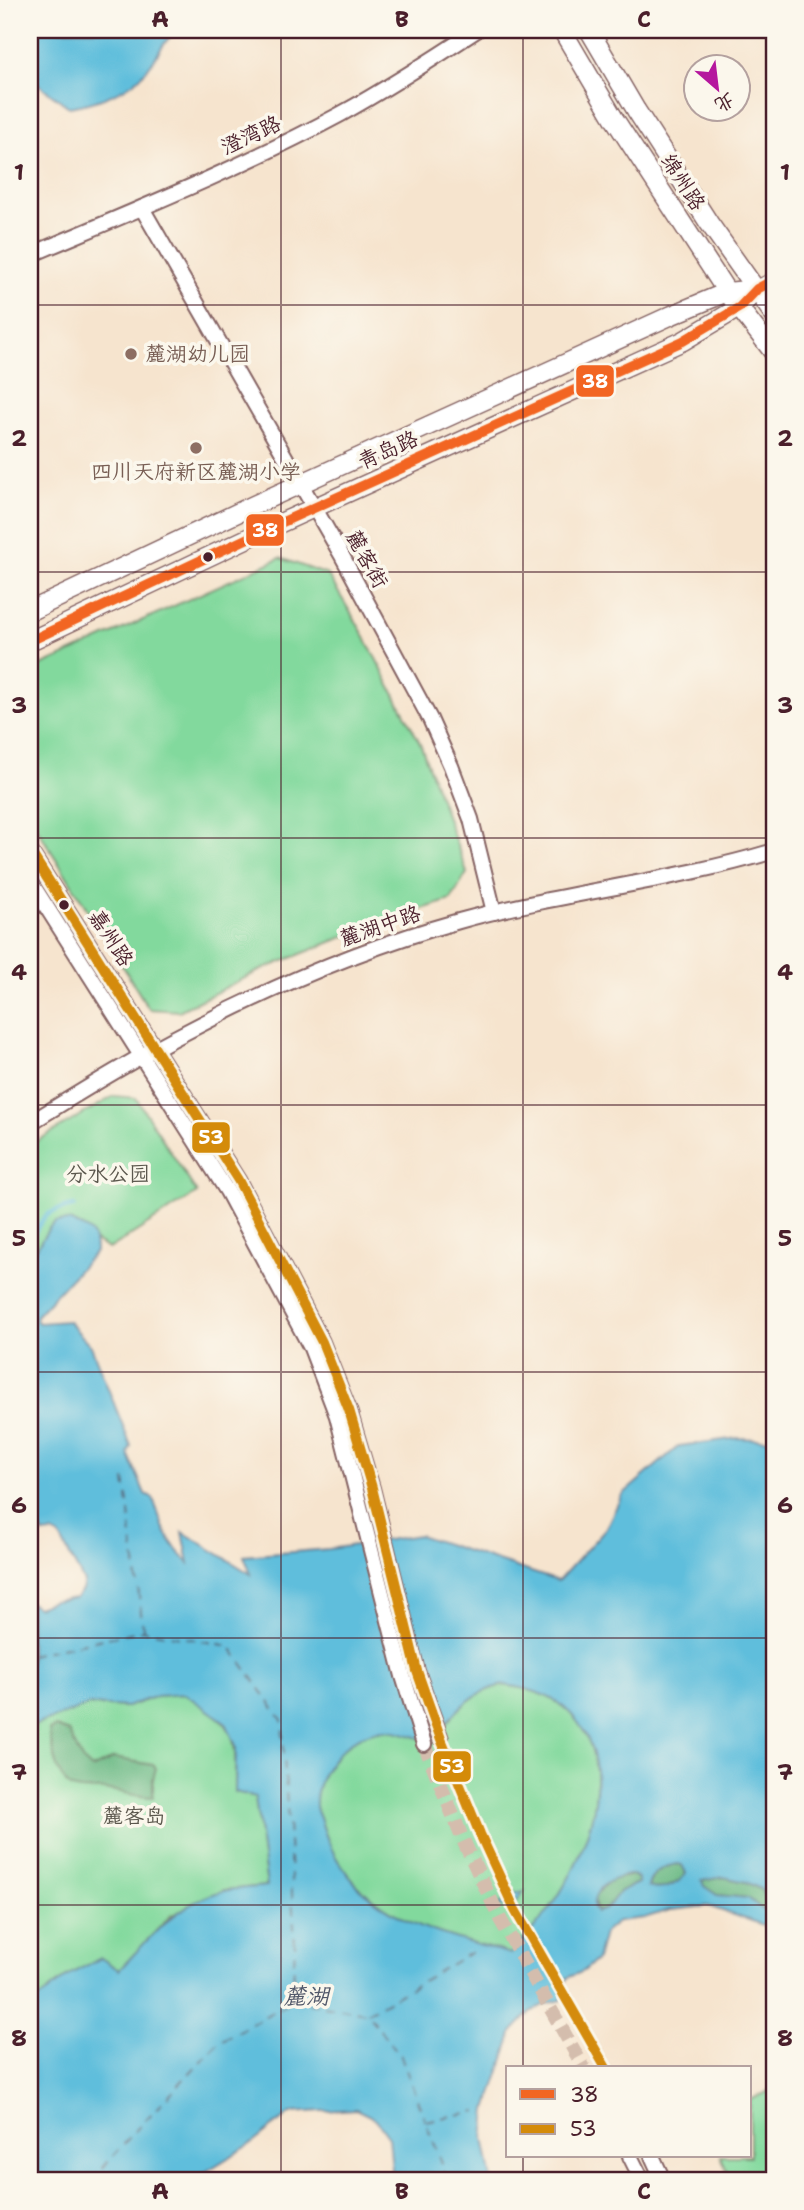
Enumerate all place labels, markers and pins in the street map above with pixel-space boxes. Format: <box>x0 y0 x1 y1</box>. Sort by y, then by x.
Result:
place label: 麓湖幼儿园 <box>145 340 250 368</box>
marker: 麓湖幼儿园 <box>123 346 139 362</box>
marker: 四川天府新区麓湖小学 <box>188 440 204 456</box>
place label: 四川天府新区麓湖小学 <box>91 458 301 486</box>
unlabelled marker <box>201 550 215 564</box>
unlabelled marker <box>57 898 71 912</box>

